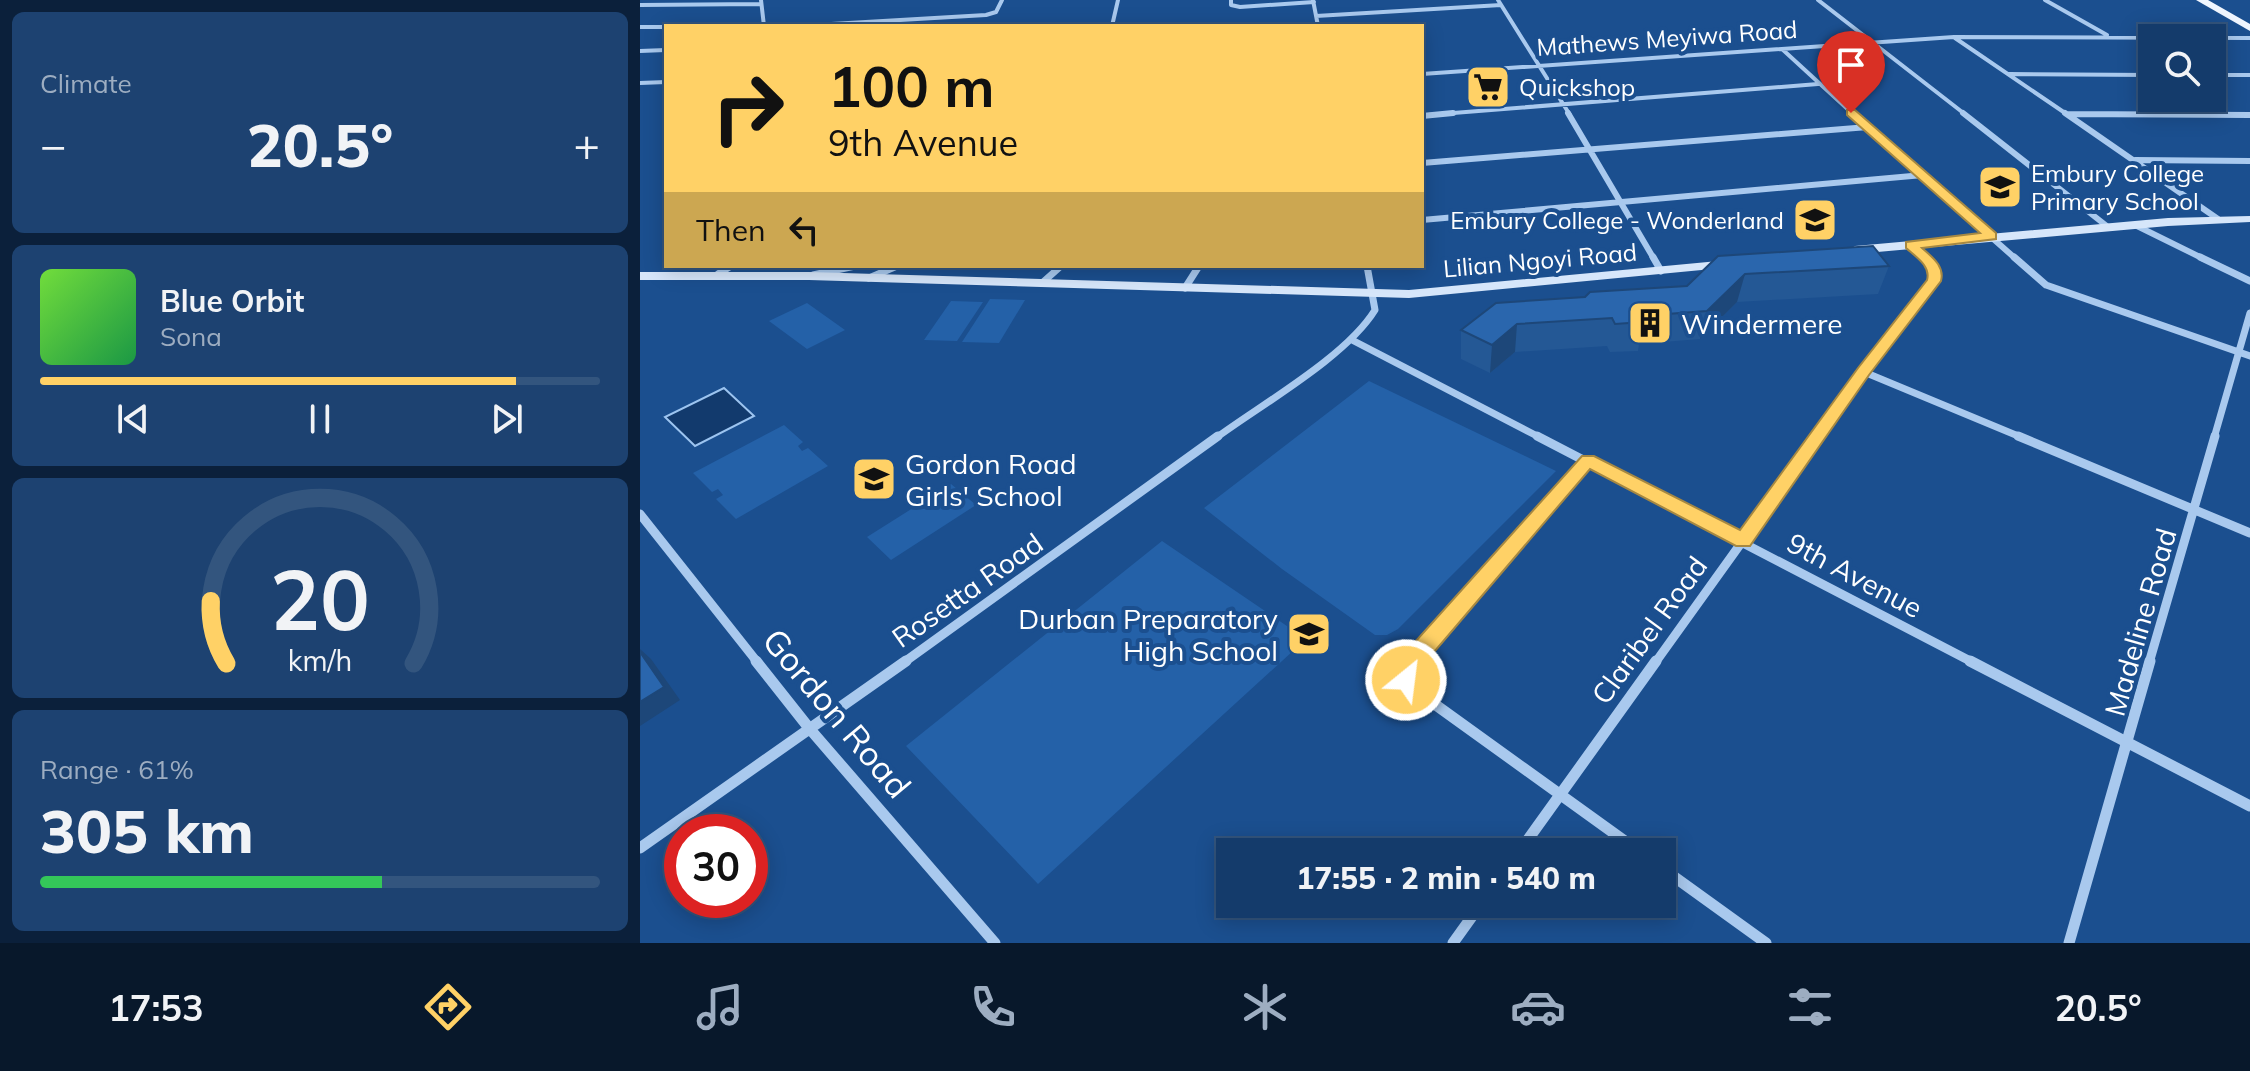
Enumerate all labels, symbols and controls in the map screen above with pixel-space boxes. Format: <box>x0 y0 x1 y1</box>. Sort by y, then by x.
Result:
street label: Mathews Meyiwa Road <box>1536 14 1798 62</box>
map controls <box>2138 24 2226 112</box>
button: search <box>2138 24 2226 112</box>
pin <box>1817 31 1885 113</box>
icon: arrive <box>1829 43 1873 87</box>
text: 100 m <box>828 51 995 121</box>
icon: right <box>696 56 800 160</box>
supermarket icon: Quickshop <box>1464 63 1512 111</box>
text: Climate <box>40 67 132 100</box>
place label: Quickshop <box>1519 72 1635 102</box>
text: 20.5° <box>247 107 393 182</box>
text: − <box>40 117 66 172</box>
text: + <box>574 117 600 172</box>
text: 9th Avenue <box>828 120 1018 165</box>
place label: Embury College Primary School <box>2031 158 2204 216</box>
school or university icon: Embury College Primary School <box>1976 163 2024 211</box>
school or university icon: Embury College - Wonderland <box>1791 196 1839 244</box>
place label: Embury College - Wonderland <box>1450 205 1784 235</box>
icon: left <box>782 208 826 252</box>
text: Then <box>696 211 766 249</box>
street label: Lilian Ngoyi Road <box>1442 237 1638 283</box>
text: Blue Orbit <box>160 282 304 320</box>
building icon: Windermere <box>1626 299 1674 347</box>
place label: Windermere <box>1681 306 1842 341</box>
text: Sona <box>160 320 222 353</box>
icon: previous <box>111 397 155 441</box>
icon: pause <box>298 397 342 441</box>
icon: next <box>485 397 529 441</box>
place label: Gordon Road Girls' School <box>905 446 1077 513</box>
school or university icon: Gordon Road Girls' School <box>850 455 898 503</box>
street label: Madeline Road <box>2096 524 2184 720</box>
street label: Rosetta Road <box>885 525 1049 655</box>
street label: 9th Avenue <box>1782 525 1928 625</box>
text: 20 <box>270 545 370 650</box>
street label: Claribel Road <box>1584 549 1714 711</box>
place label: Durban Preparatory High School <box>1018 601 1278 668</box>
school or university icon: Durban Preparatory High School <box>1285 610 1333 658</box>
street label: Gordon Road <box>754 619 920 807</box>
position arrow <box>1364 638 1448 722</box>
text: km/h <box>288 642 352 678</box>
text: Range · 61% <box>40 753 194 786</box>
text: 305 km <box>40 793 254 868</box>
speed limit sign: 30 <box>664 814 768 918</box>
text: 17:55 · 2 min · 540 m <box>1296 859 1596 897</box>
icon: directions <box>420 979 476 1035</box>
icon: music <box>692 979 748 1035</box>
icon: phone <box>965 979 1021 1035</box>
icon: climate <box>1237 979 1293 1035</box>
icon: car <box>1510 979 1566 1035</box>
icon: filters <box>1782 979 1838 1035</box>
text: 17:53 <box>108 985 204 1030</box>
text: 20.5° <box>2054 985 2142 1030</box>

